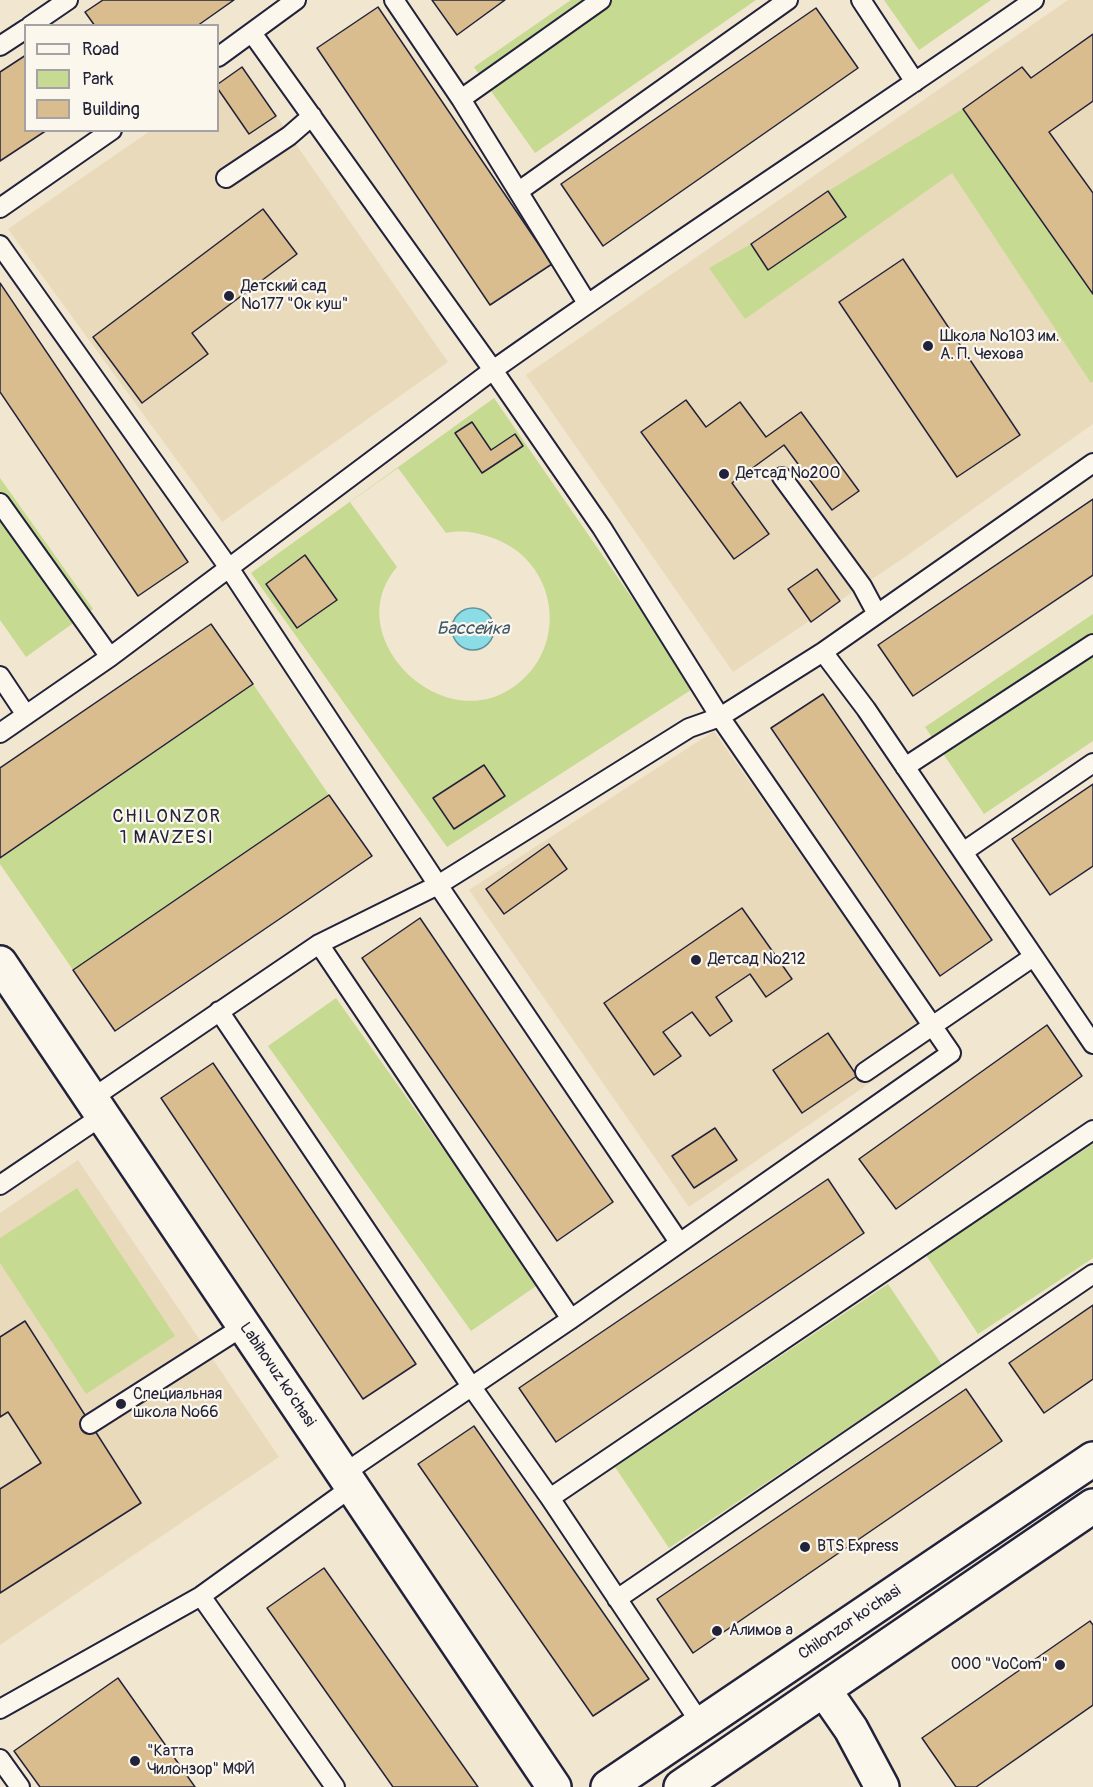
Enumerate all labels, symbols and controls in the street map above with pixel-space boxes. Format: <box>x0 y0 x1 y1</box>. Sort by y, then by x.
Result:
legend <box>24 24 219 132</box>
text: Road <box>82 38 119 61</box>
text: Park <box>82 68 114 91</box>
text: Building <box>82 98 140 121</box>
place label: Детский сад №177 "Ок куш" <box>241 277 348 315</box>
marker: Детский сад №177 "Ок куш" <box>222 289 236 303</box>
place label: Школа №103 им. А. П. Чехова <box>940 327 1059 365</box>
marker: Школа №103 им. А. П. Чехова <box>921 339 935 353</box>
place label: Детсад №200 <box>736 464 840 484</box>
marker: Детсад №200 <box>717 467 731 481</box>
water label: Бассейка <box>437 618 509 640</box>
district label: CHILONZOR 1 MAVZESI <box>113 806 221 848</box>
place label: Детсад №212 <box>708 950 806 970</box>
marker: Детсад №212 <box>689 953 703 967</box>
street label: Labihovuz ko'chasi <box>235 1319 319 1431</box>
place label: Специальная школа №66 <box>133 1385 222 1423</box>
marker: Специальная школа №66 <box>114 1397 128 1411</box>
place label: BTS Express <box>817 1537 898 1557</box>
marker: BTS Express <box>798 1540 812 1554</box>
street label: Chilonzor ko'chasi <box>795 1582 905 1664</box>
place label: Алимов а <box>729 1621 793 1641</box>
marker: Алимов а <box>710 1624 724 1638</box>
place label: ООО "VoCom" <box>951 1655 1048 1675</box>
marker: ООО "VoCom" <box>1053 1658 1067 1672</box>
place label: "Катта Чилонзор" МФЙ <box>147 1742 254 1780</box>
marker: "Катта Чилонзор" МФЙ <box>128 1754 142 1768</box>

